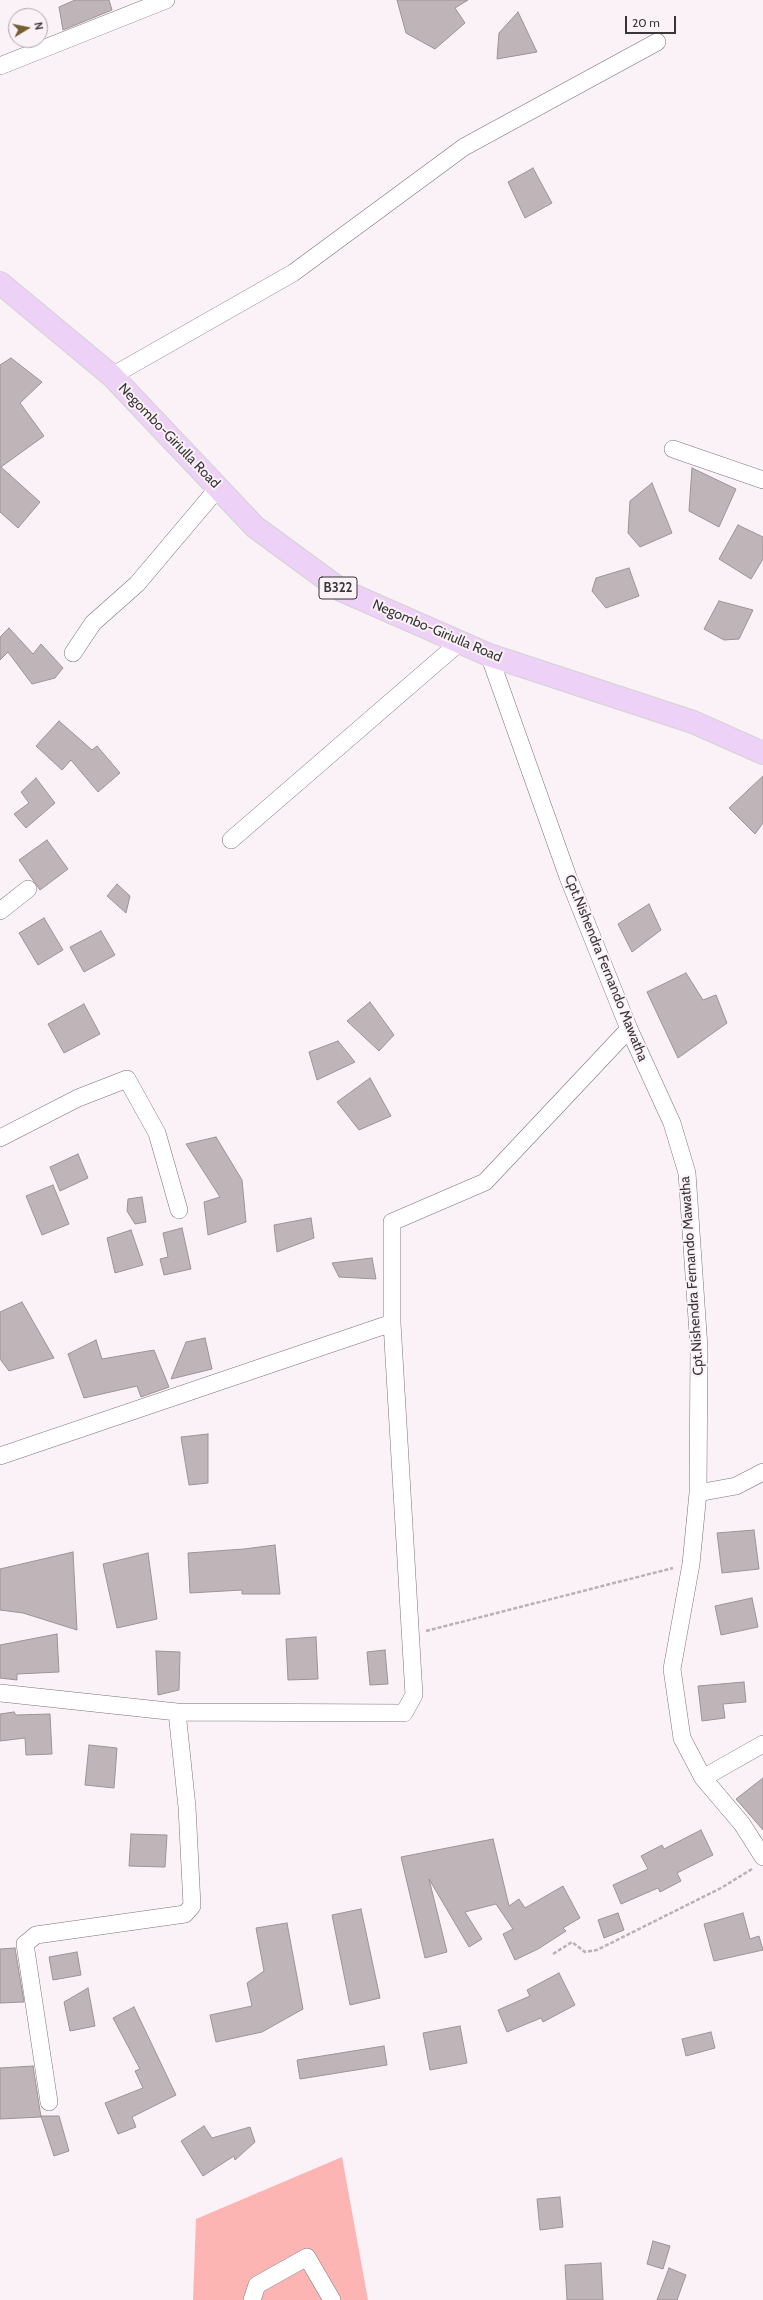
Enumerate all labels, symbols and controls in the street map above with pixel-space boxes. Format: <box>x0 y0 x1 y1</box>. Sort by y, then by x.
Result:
north arrow <box>8 8 48 48</box>
scale bar <box>627 8 678 34</box>
text: 20 m <box>632 15 660 30</box>
text: N <box>31 21 46 31</box>
street label: Negombo-Giriulla Road <box>115 380 223 492</box>
road number: B322 <box>319 577 357 599</box>
street label: Negombo-Giriulla Road <box>370 596 504 666</box>
street label: Cpt.Nishendra Fernando Mawatha <box>561 872 651 1064</box>
street label: Cpt.Nishendra Fernando Mawatha <box>677 1176 707 1376</box>

